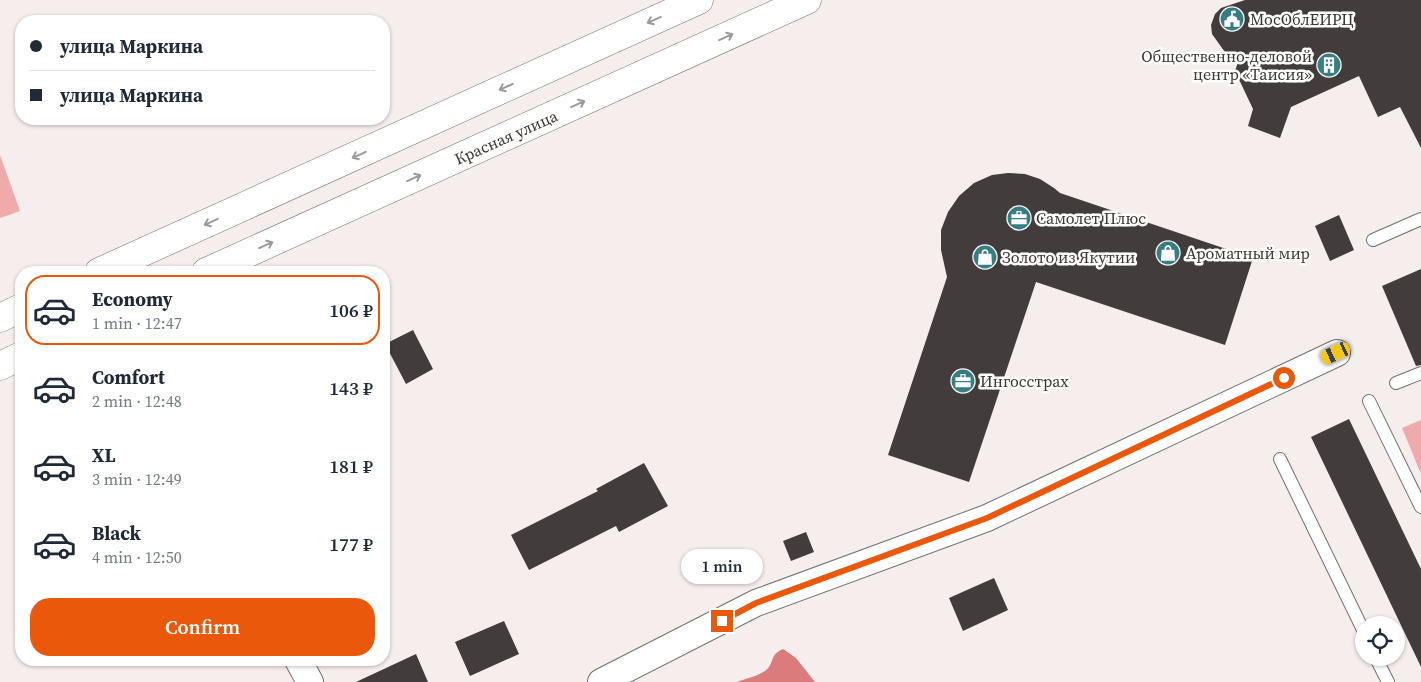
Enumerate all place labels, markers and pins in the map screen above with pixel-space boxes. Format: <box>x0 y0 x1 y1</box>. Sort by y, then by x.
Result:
public building icon: МосОблЕИРЦ <box>1219 6 1245 32</box>
place label: МосОблЕИРЦ <box>1250 8 1354 30</box>
place label: Общественно-деловой центр «Таисия» <box>1141 45 1312 85</box>
building icon: Общественно-деловой центр «Таисия» <box>1316 52 1342 78</box>
office icon: Самолет Плюс <box>1006 205 1032 231</box>
place label: Самолет Плюс <box>1036 207 1146 229</box>
shop icon: Ароматный мир <box>1155 240 1181 266</box>
place label: Ароматный мир <box>1186 242 1310 264</box>
shop icon: Золото из Якутии <box>972 244 998 270</box>
place label: Золото из Якутии <box>1002 246 1135 268</box>
office icon: Ингосстрах <box>950 368 976 394</box>
place label: Ингосстрах <box>980 370 1069 392</box>

